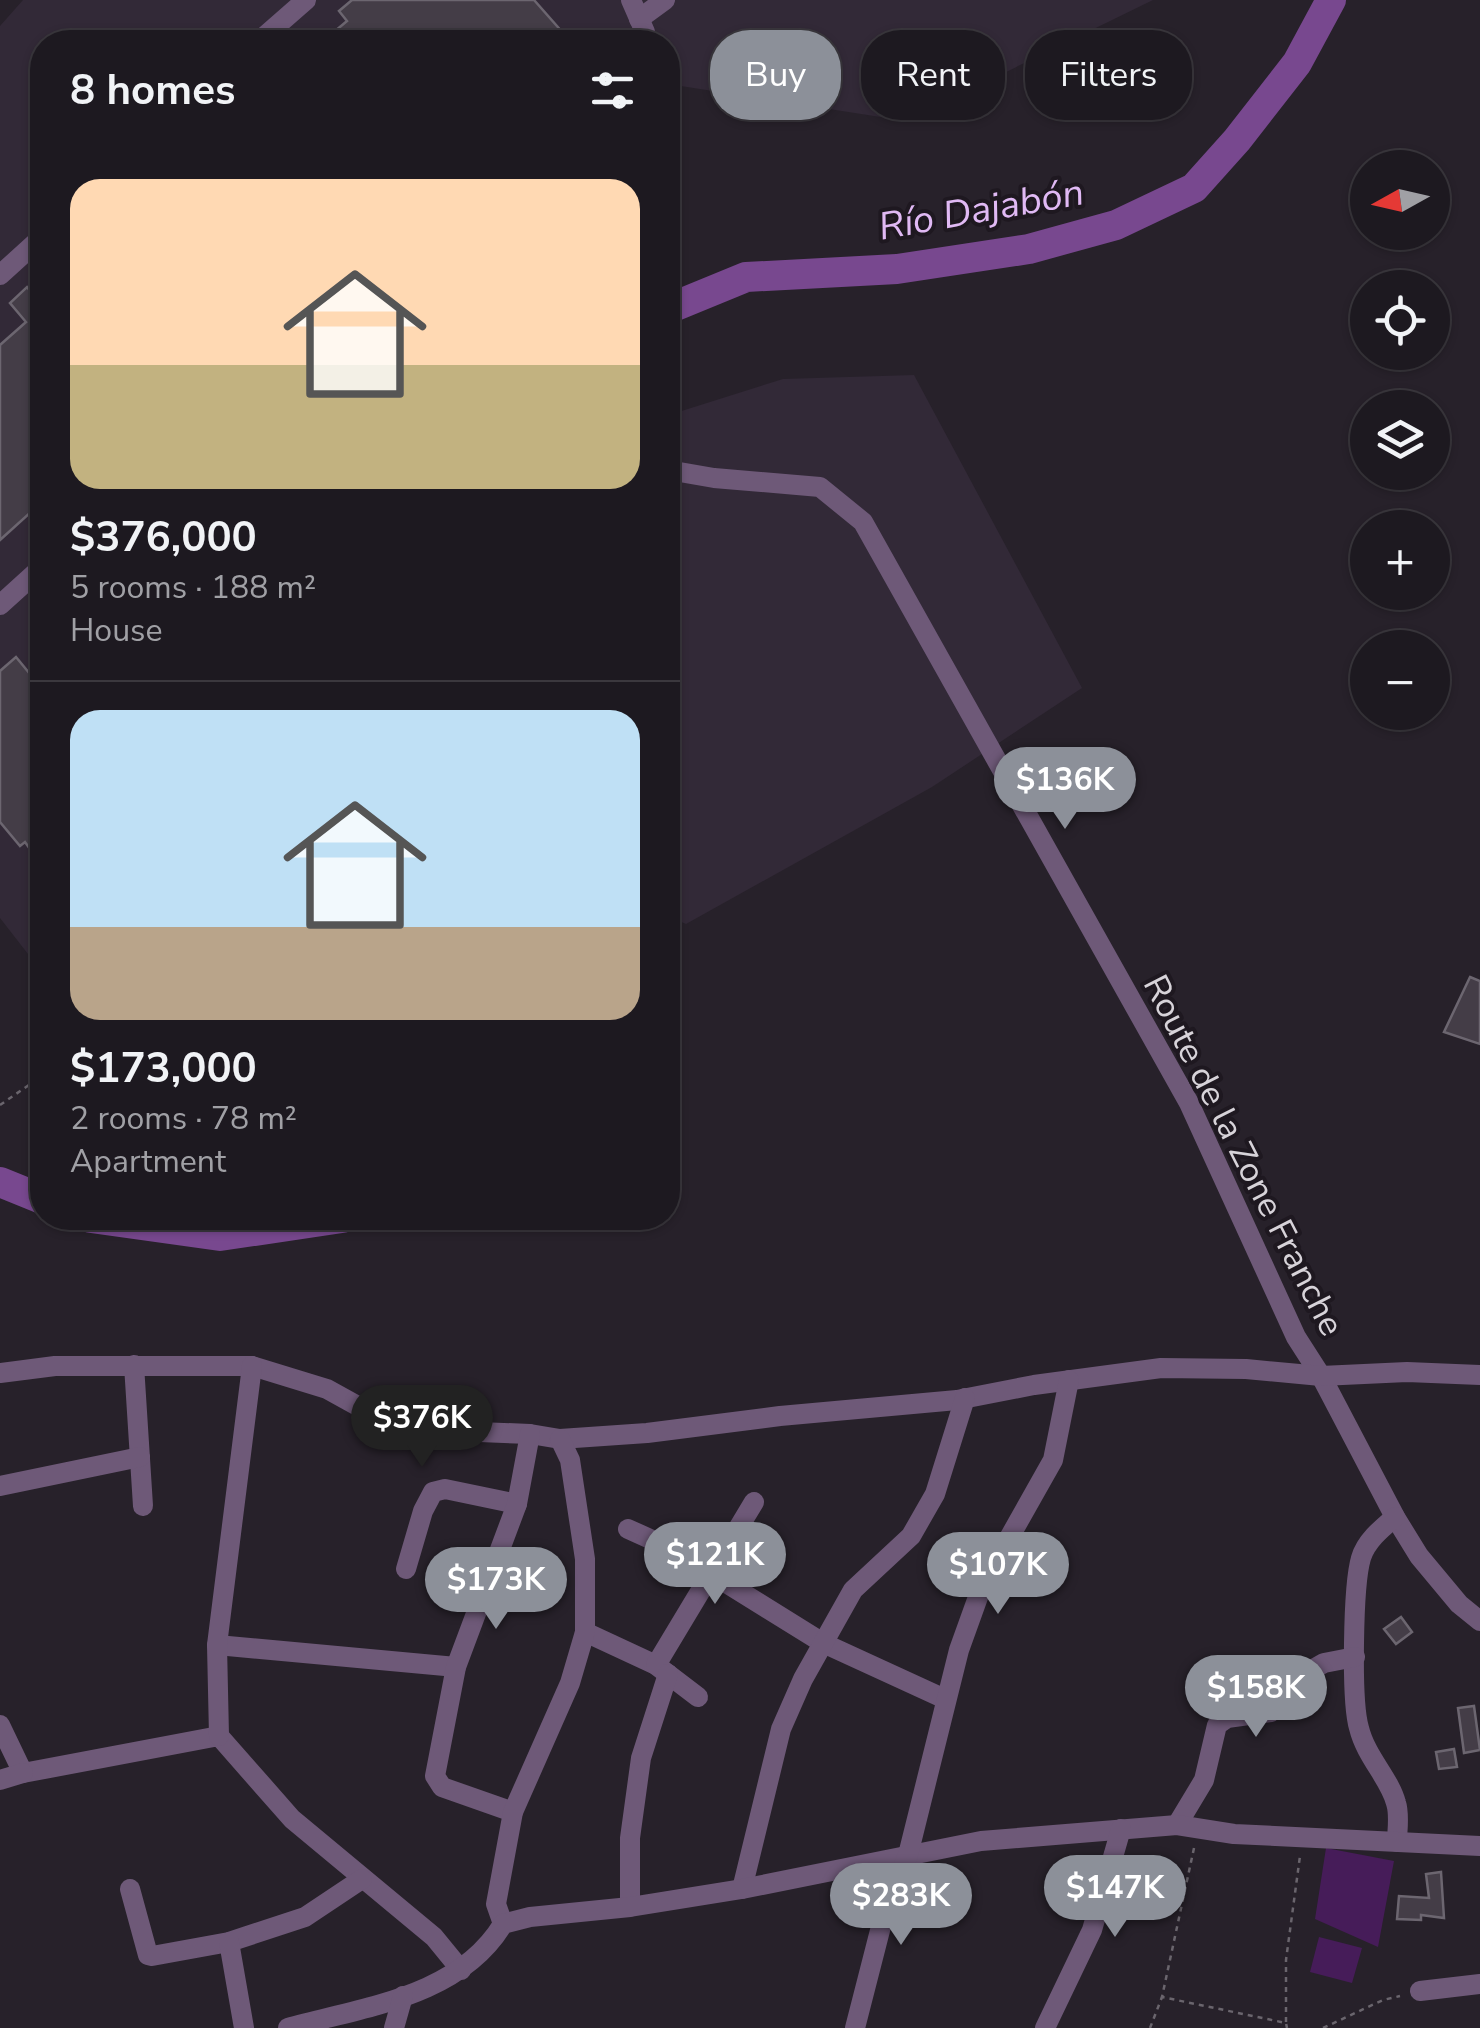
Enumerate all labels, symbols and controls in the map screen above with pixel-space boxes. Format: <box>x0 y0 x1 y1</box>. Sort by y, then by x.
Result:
chip: Buy <box>710 30 841 120</box>
chip: Rent <box>861 30 1005 120</box>
chip: Filters <box>1025 30 1192 120</box>
text: 8 homes <box>70 62 235 119</box>
icon: filters <box>585 63 640 118</box>
north arrow <box>1350 150 1450 250</box>
map controls <box>1350 150 1450 730</box>
water label: Río Dajabón <box>875 166 1088 253</box>
icon: home <box>265 244 445 424</box>
button: locate <box>1350 270 1450 370</box>
button: layers <box>1350 390 1450 490</box>
text: $376,000 <box>70 509 257 566</box>
button: + <box>1350 510 1450 610</box>
text: 5 rooms · 188 m² <box>70 566 316 609</box>
text: House <box>70 609 163 652</box>
button: − <box>1350 630 1450 730</box>
pin: $136K <box>995 747 1135 832</box>
text: $136K <box>1016 758 1114 801</box>
icon: home <box>265 775 445 955</box>
street label: Route de la Zone Franche <box>1132 967 1355 1344</box>
text: $173,000 <box>70 1040 257 1097</box>
text: 2 rooms · 78 m² <box>70 1097 297 1140</box>
text: Apartment <box>70 1140 226 1183</box>
pin: $376K <box>352 1385 492 1470</box>
text: $376K <box>373 1396 471 1439</box>
pin: $121K <box>645 1522 785 1607</box>
pin: $107K <box>928 1532 1068 1617</box>
text: $121K <box>666 1533 764 1576</box>
text: $107K <box>949 1543 1047 1586</box>
pin: $173K <box>426 1547 566 1632</box>
text: $173K <box>447 1558 545 1601</box>
pin: $158K <box>1186 1655 1326 1740</box>
text: $158K <box>1207 1666 1305 1709</box>
pin: $147K <box>1045 1855 1185 1940</box>
pin: $283K <box>831 1863 971 1948</box>
text: $147K <box>1066 1866 1164 1909</box>
text: $283K <box>852 1874 950 1917</box>

